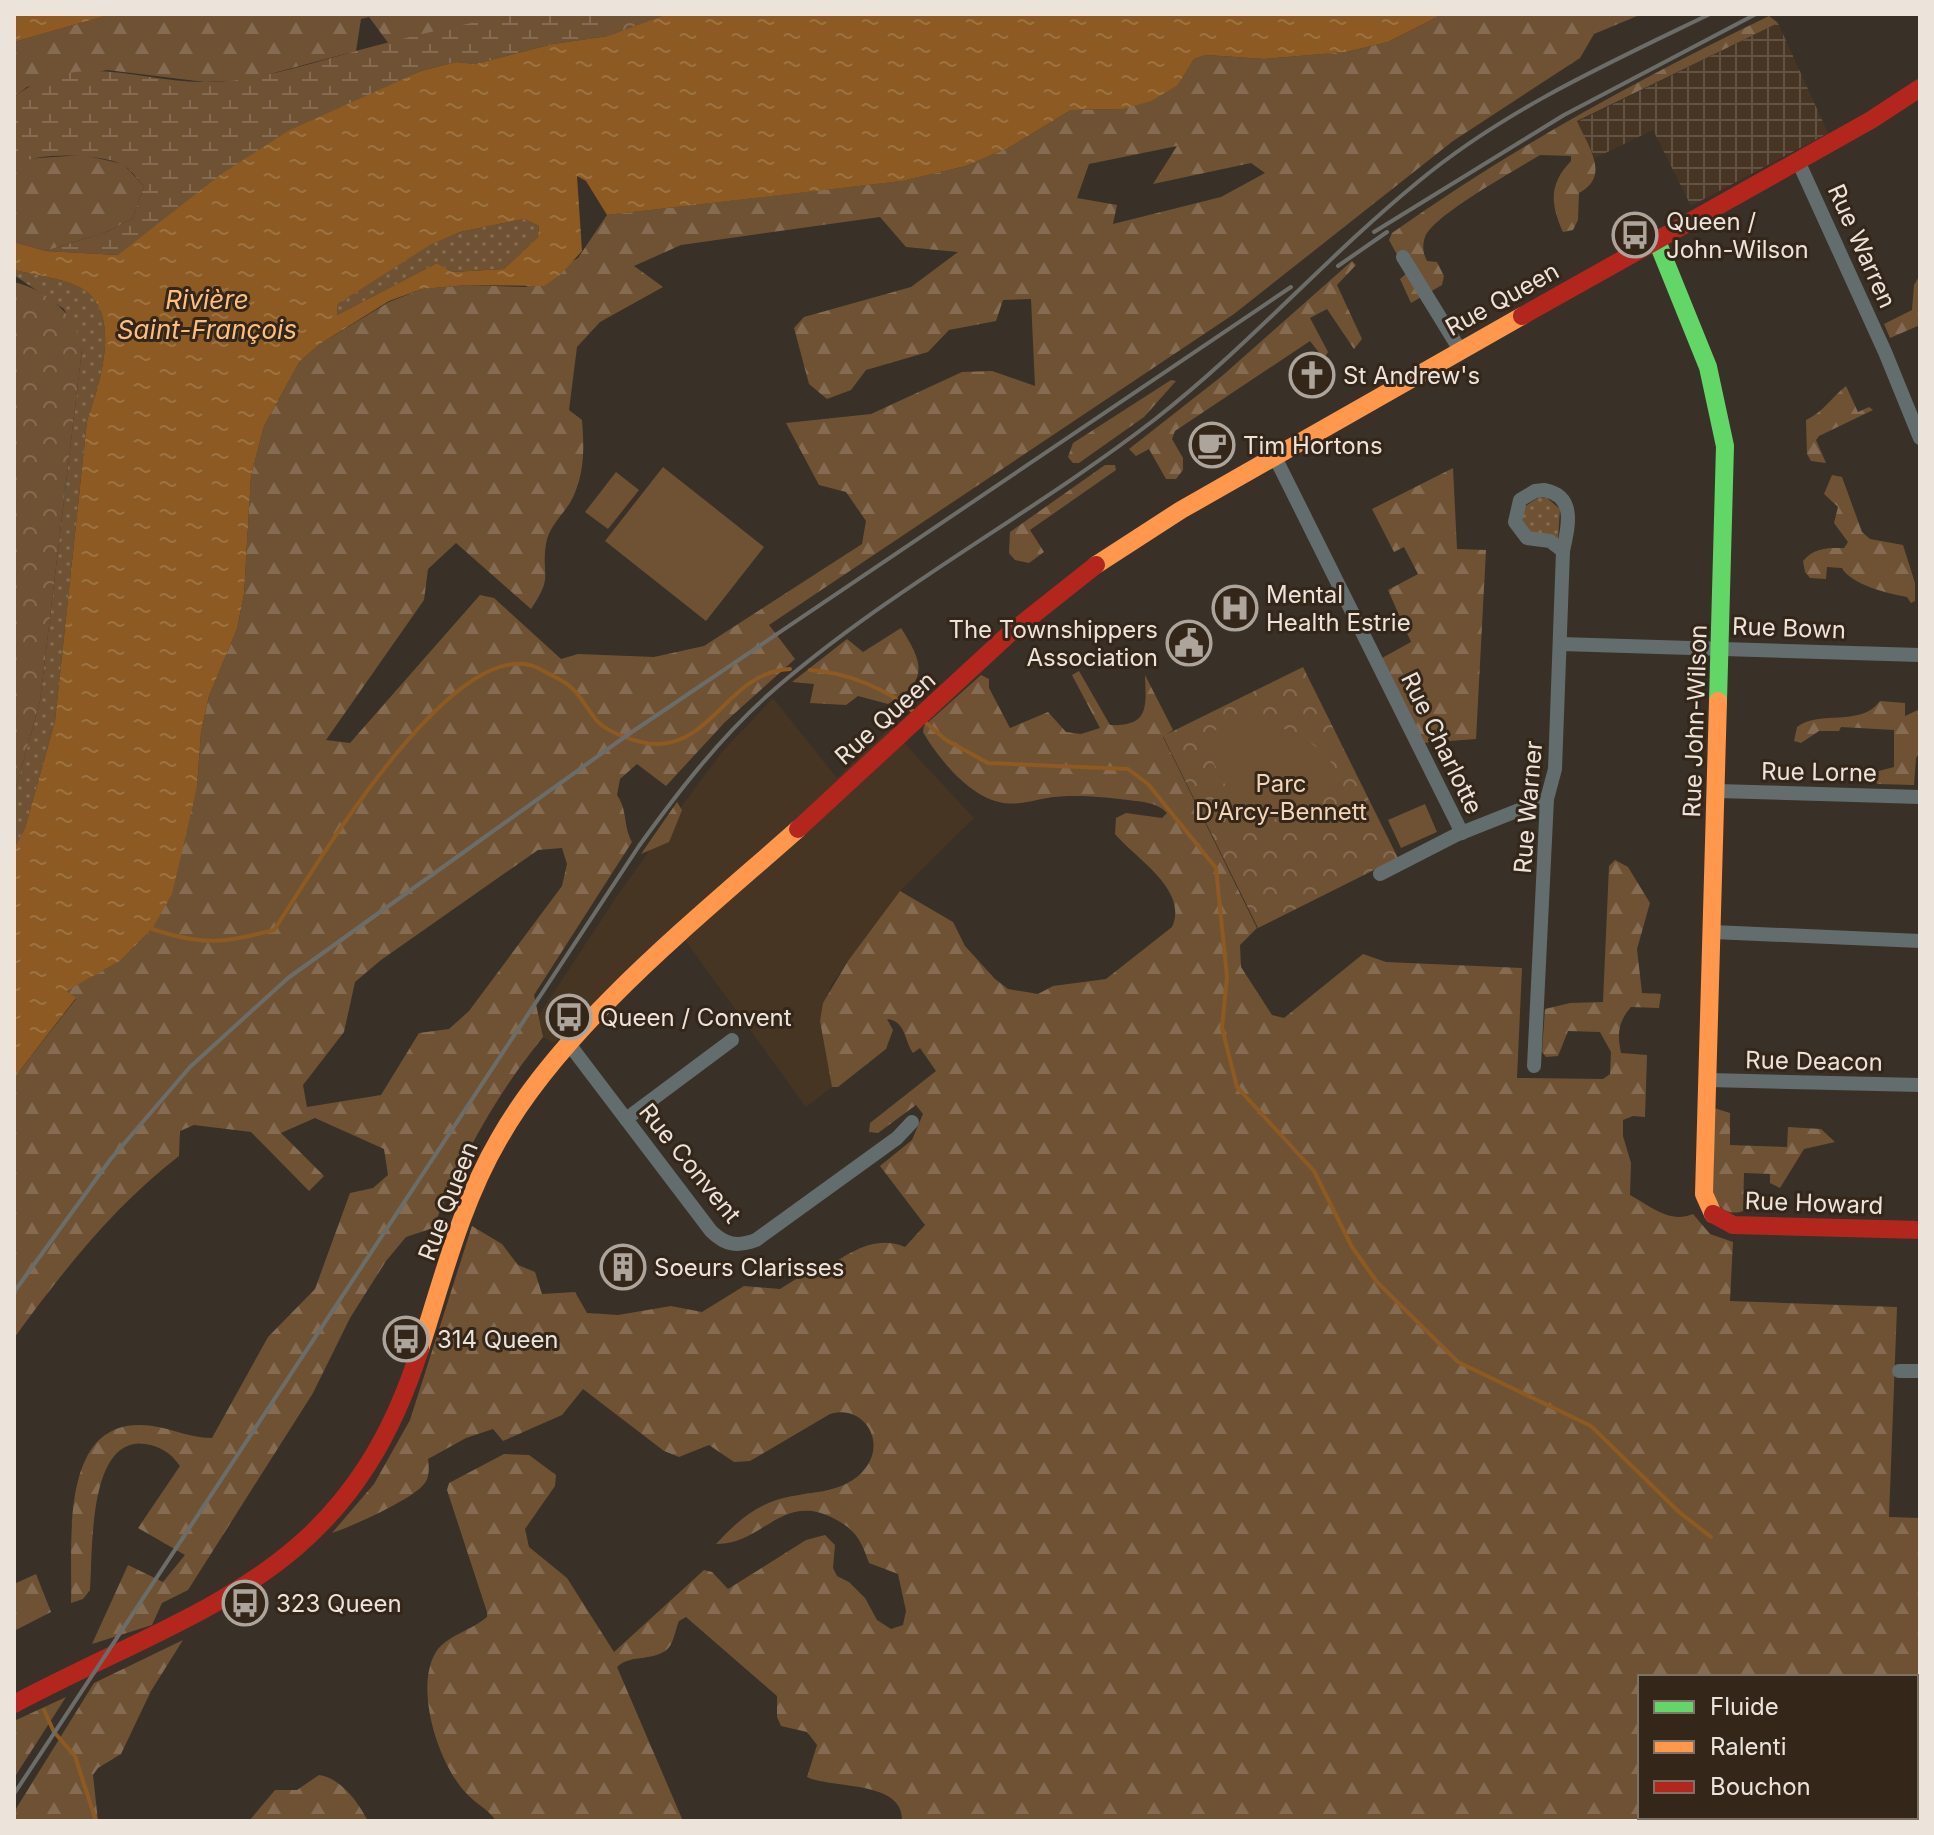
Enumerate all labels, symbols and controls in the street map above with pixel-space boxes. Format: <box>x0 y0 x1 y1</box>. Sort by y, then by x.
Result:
street label: Rue Warren <box>1822 180 1902 312</box>
place label: Queen / John-Wilson <box>1666 207 1809 264</box>
bus stop icon: Queen / John-Wilson <box>1611 211 1659 259</box>
street label: Rue Queen <box>1440 256 1564 342</box>
water label: Rivière Saint-François <box>117 284 297 345</box>
church icon: St Andrew's <box>1288 351 1336 399</box>
place label: St Andrew's <box>1343 361 1480 390</box>
cafe icon: Tim Hortons <box>1188 421 1236 469</box>
place label: Tim Hortons <box>1243 431 1383 460</box>
place label: Mental Health Estrie <box>1266 580 1411 637</box>
hospital icon: Mental Health Estrie <box>1211 584 1259 632</box>
street label: Rue Bown <box>1732 612 1846 644</box>
place label: The Townshippers Association <box>948 615 1158 672</box>
public building icon: The Townshippers Association <box>1165 619 1213 667</box>
street label: Rue John-Wilson <box>1677 624 1713 818</box>
street label: Rue Queen <box>829 665 941 771</box>
street label: Rue Charlotte <box>1395 667 1489 819</box>
street label: Rue Warner <box>1508 740 1548 874</box>
street label: Rue Lorne <box>1761 756 1877 788</box>
park label: Parc D'Arcy-Bennett <box>1195 769 1367 826</box>
bus stop icon: Queen / Convent <box>545 993 593 1041</box>
place label: Queen / Convent <box>600 1003 792 1032</box>
street label: Rue Deacon <box>1745 1045 1883 1077</box>
street label: Rue Convent <box>633 1097 747 1229</box>
street label: Rue Queen <box>412 1137 484 1265</box>
street label: Rue Howard <box>1744 1186 1884 1220</box>
building icon: Soeurs Clarisses <box>599 1243 647 1291</box>
place label: Soeurs Clarisses <box>654 1253 844 1282</box>
bus stop icon: 314 Queen <box>382 1315 430 1363</box>
place label: 314 Queen <box>437 1325 559 1354</box>
bus stop icon: 323 Queen <box>221 1579 269 1627</box>
place label: 323 Queen <box>276 1589 402 1618</box>
legend <box>1638 1675 1918 1819</box>
text: Fluide <box>1710 1692 1779 1721</box>
text: Ralenti <box>1710 1732 1786 1761</box>
text: Bouchon <box>1710 1772 1811 1801</box>

